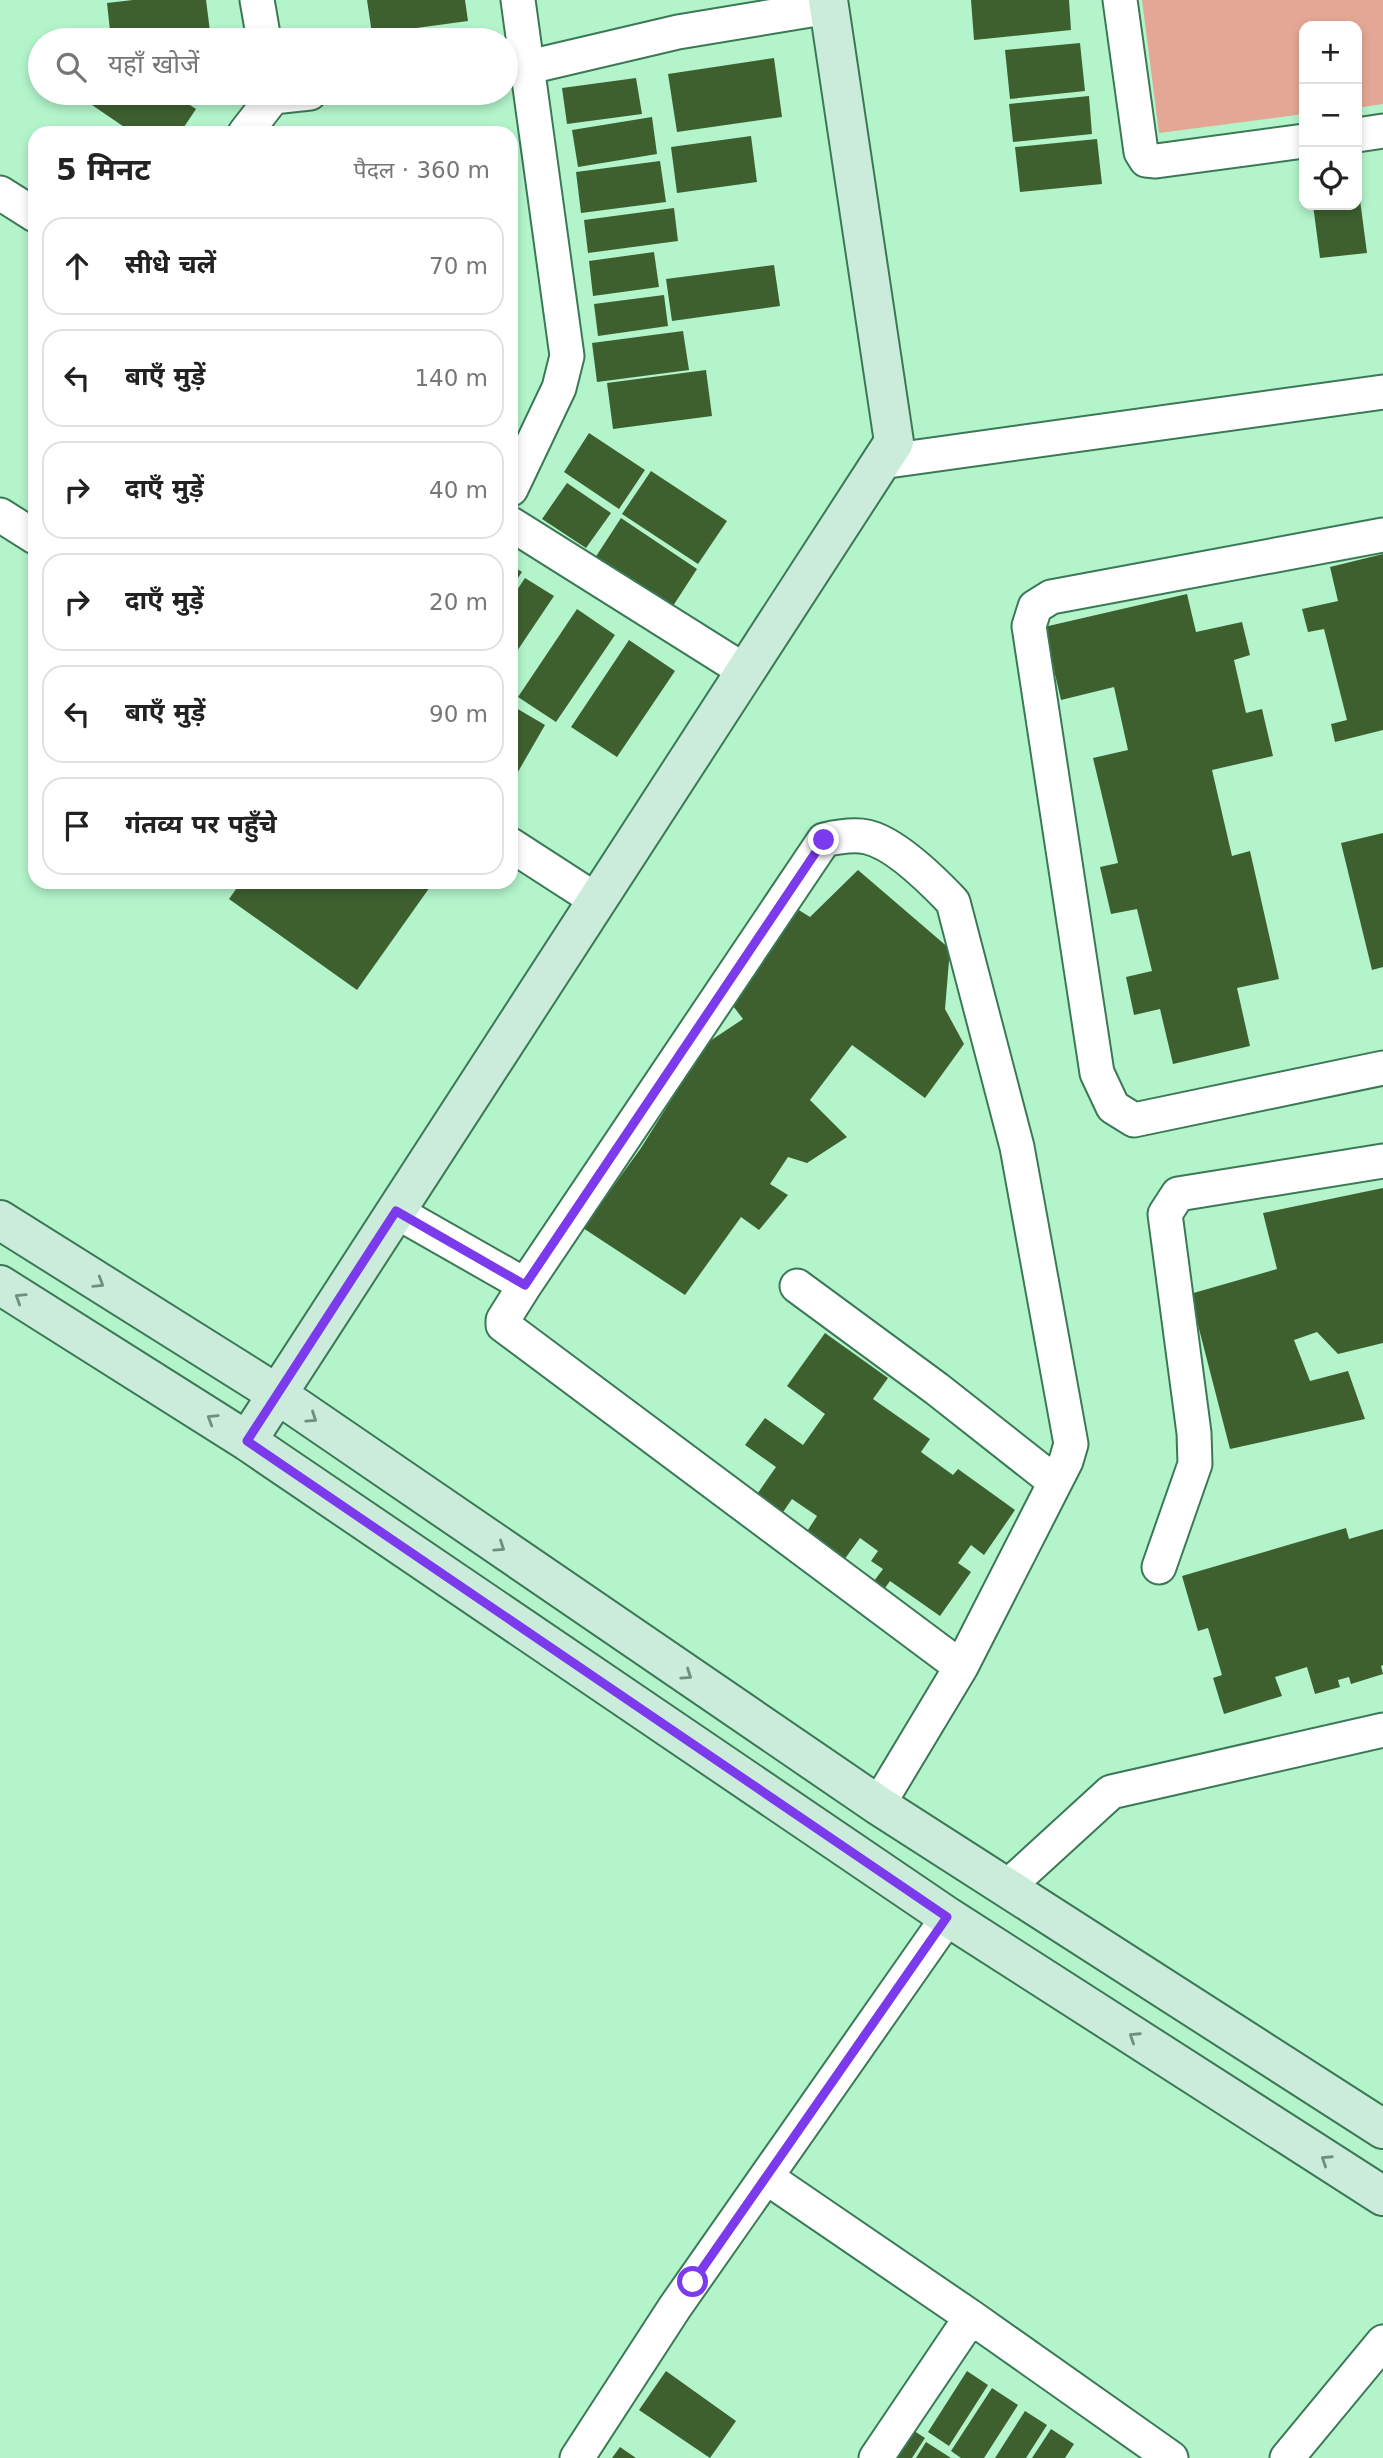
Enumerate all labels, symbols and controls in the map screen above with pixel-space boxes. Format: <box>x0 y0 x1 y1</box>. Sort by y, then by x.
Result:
map controls <box>1299 21 1362 210</box>
button: + <box>1299 21 1362 84</box>
search box <box>28 28 518 105</box>
icon: search <box>52 48 90 86</box>
text: यहाँ खोजें <box>108 49 199 79</box>
button: − <box>1299 84 1362 147</box>
button: locate <box>1299 147 1362 210</box>
text: 5 मिनट <box>56 152 150 187</box>
text: पैदल · 360 m <box>354 157 490 183</box>
icon: ahead <box>58 247 96 285</box>
text: सीधे चलें <box>125 249 216 279</box>
text: 70 m <box>429 253 488 279</box>
icon: left <box>58 359 96 397</box>
text: बाएँ मुड़ें <box>125 361 205 391</box>
text: 140 m <box>414 365 488 391</box>
icon: right <box>58 471 96 509</box>
text: दाएँ मुड़ें <box>125 473 204 503</box>
text: 40 m <box>429 477 488 503</box>
icon: right <box>58 583 96 621</box>
text: दाएँ मुड़ें <box>125 585 204 615</box>
text: 20 m <box>429 589 488 615</box>
icon: left <box>58 695 96 733</box>
text: बाएँ मुड़ें <box>125 697 205 727</box>
text: 90 m <box>429 701 488 727</box>
icon: arrive <box>58 807 96 845</box>
text: गंतव्य पर पहुँचे <box>125 809 277 839</box>
route end <box>808 824 839 855</box>
one-way arrow <box>92 1274 105 1287</box>
one-way arrow <box>15 1293 28 1306</box>
one-way arrow <box>304 1410 317 1422</box>
one-way arrow <box>207 1415 220 1428</box>
one-way arrow <box>492 1538 505 1551</box>
one-way arrow <box>679 1667 692 1679</box>
one-way arrow <box>1129 2032 1142 2045</box>
one-way arrow <box>1320 2155 1333 2168</box>
route start <box>677 2266 708 2297</box>

